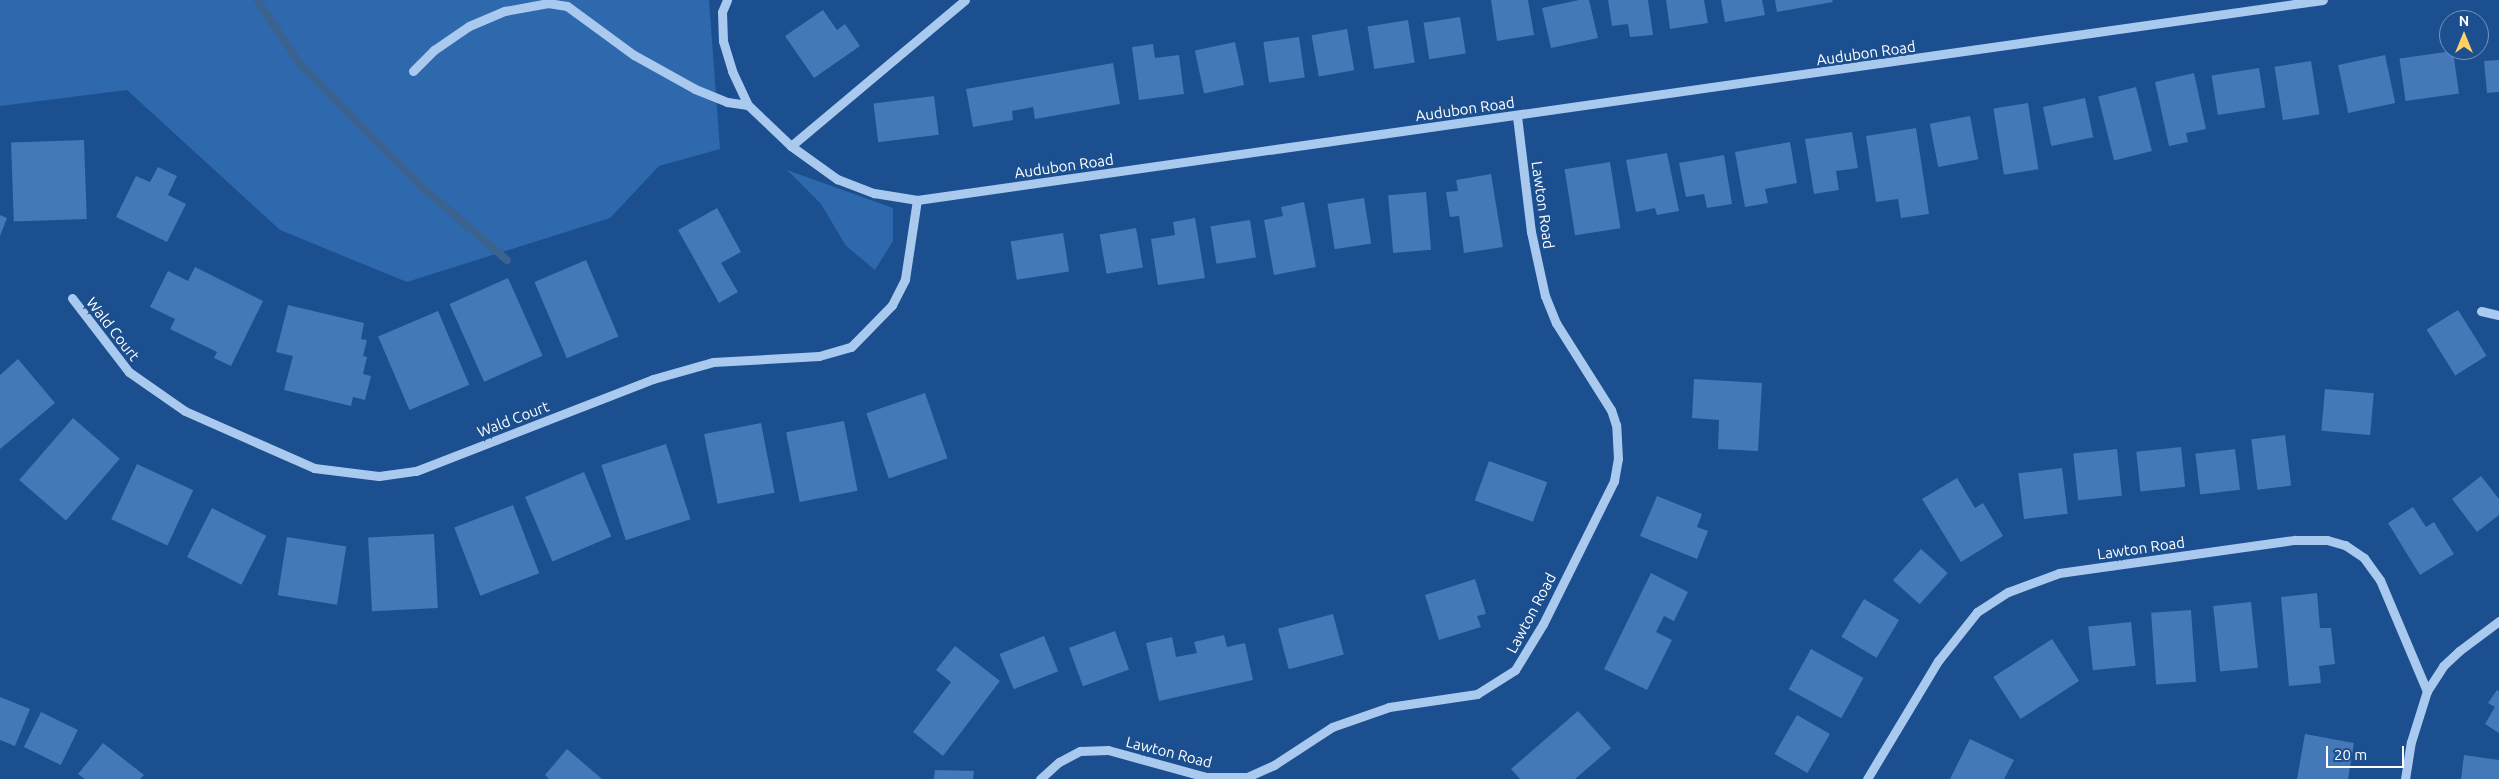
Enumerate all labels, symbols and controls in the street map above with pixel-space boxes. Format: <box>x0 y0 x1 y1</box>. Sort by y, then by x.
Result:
north arrow <box>2439 10 2489 60</box>
text: N <box>2459 13 2469 29</box>
street label: Audubon Road <box>1815 37 1917 69</box>
street label: Audubon Road <box>1414 93 1516 125</box>
street label: Audubon Road <box>1013 150 1115 182</box>
street label: Lawton Road <box>1528 160 1558 250</box>
street label: Wald Court <box>83 294 143 364</box>
street label: Wald Court <box>475 397 551 441</box>
street label: Lawton Road <box>2096 533 2186 563</box>
street label: Lawton Road <box>1502 570 1560 656</box>
street label: Lawton Road <box>1124 733 1214 771</box>
scale bar <box>2329 736 2406 768</box>
text: 20 m <box>2334 746 2367 763</box>

